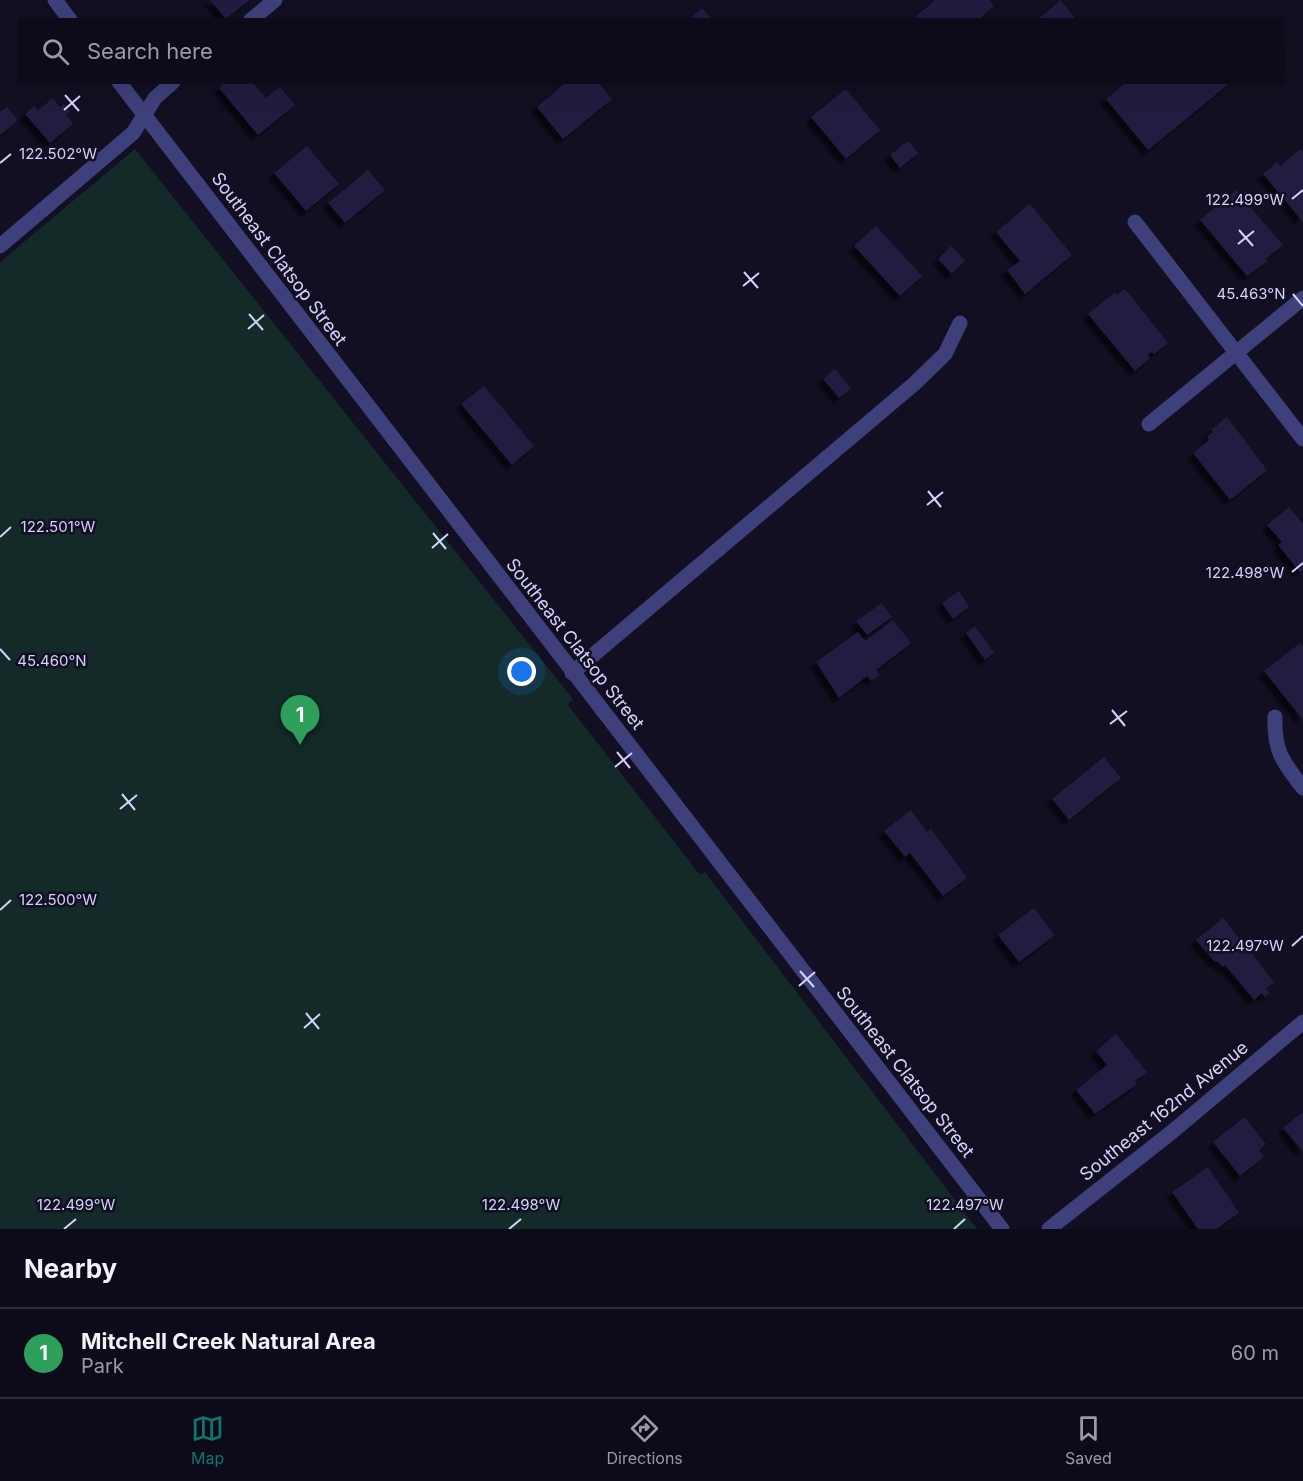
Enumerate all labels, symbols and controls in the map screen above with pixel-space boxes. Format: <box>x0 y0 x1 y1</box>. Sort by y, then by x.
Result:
search box <box>18 18 1285 84</box>
icon: search <box>39 35 72 68</box>
text: Search here <box>87 38 213 64</box>
text: 122.502°W <box>19 144 97 163</box>
street label: Southeast Clatsop Street <box>207 168 351 349</box>
text: 122.499°W <box>1206 190 1285 209</box>
text: 45.463°N <box>1217 284 1285 303</box>
text: 122.501°W <box>21 517 96 536</box>
street label: Southeast Clatsop Street <box>502 554 649 733</box>
text: 122.498°W <box>1206 563 1284 582</box>
text: 45.460°N <box>17 651 87 670</box>
your location <box>507 657 536 686</box>
pin: 1 <box>280 696 320 745</box>
text: 122.500°W <box>19 890 97 909</box>
text: 122.497°W <box>1206 936 1284 955</box>
street label: Southeast Clatsop Street <box>832 982 979 1161</box>
street label: Southeast 162nd Avenue <box>1075 1036 1252 1185</box>
text: 122.499°W <box>37 1195 116 1214</box>
text: 122.498°W <box>482 1195 560 1214</box>
text: 122.497°W <box>926 1195 1004 1214</box>
text: Nearby <box>24 1253 117 1284</box>
text: Mitchell Creek Natural Area <box>81 1328 376 1354</box>
text: 1 <box>39 1341 48 1365</box>
text: 60 m <box>1231 1341 1279 1365</box>
text: Park <box>81 1354 124 1378</box>
tab: Map <box>191 1412 224 1468</box>
tab: Directions <box>607 1412 683 1468</box>
tab: Saved <box>1065 1412 1112 1468</box>

